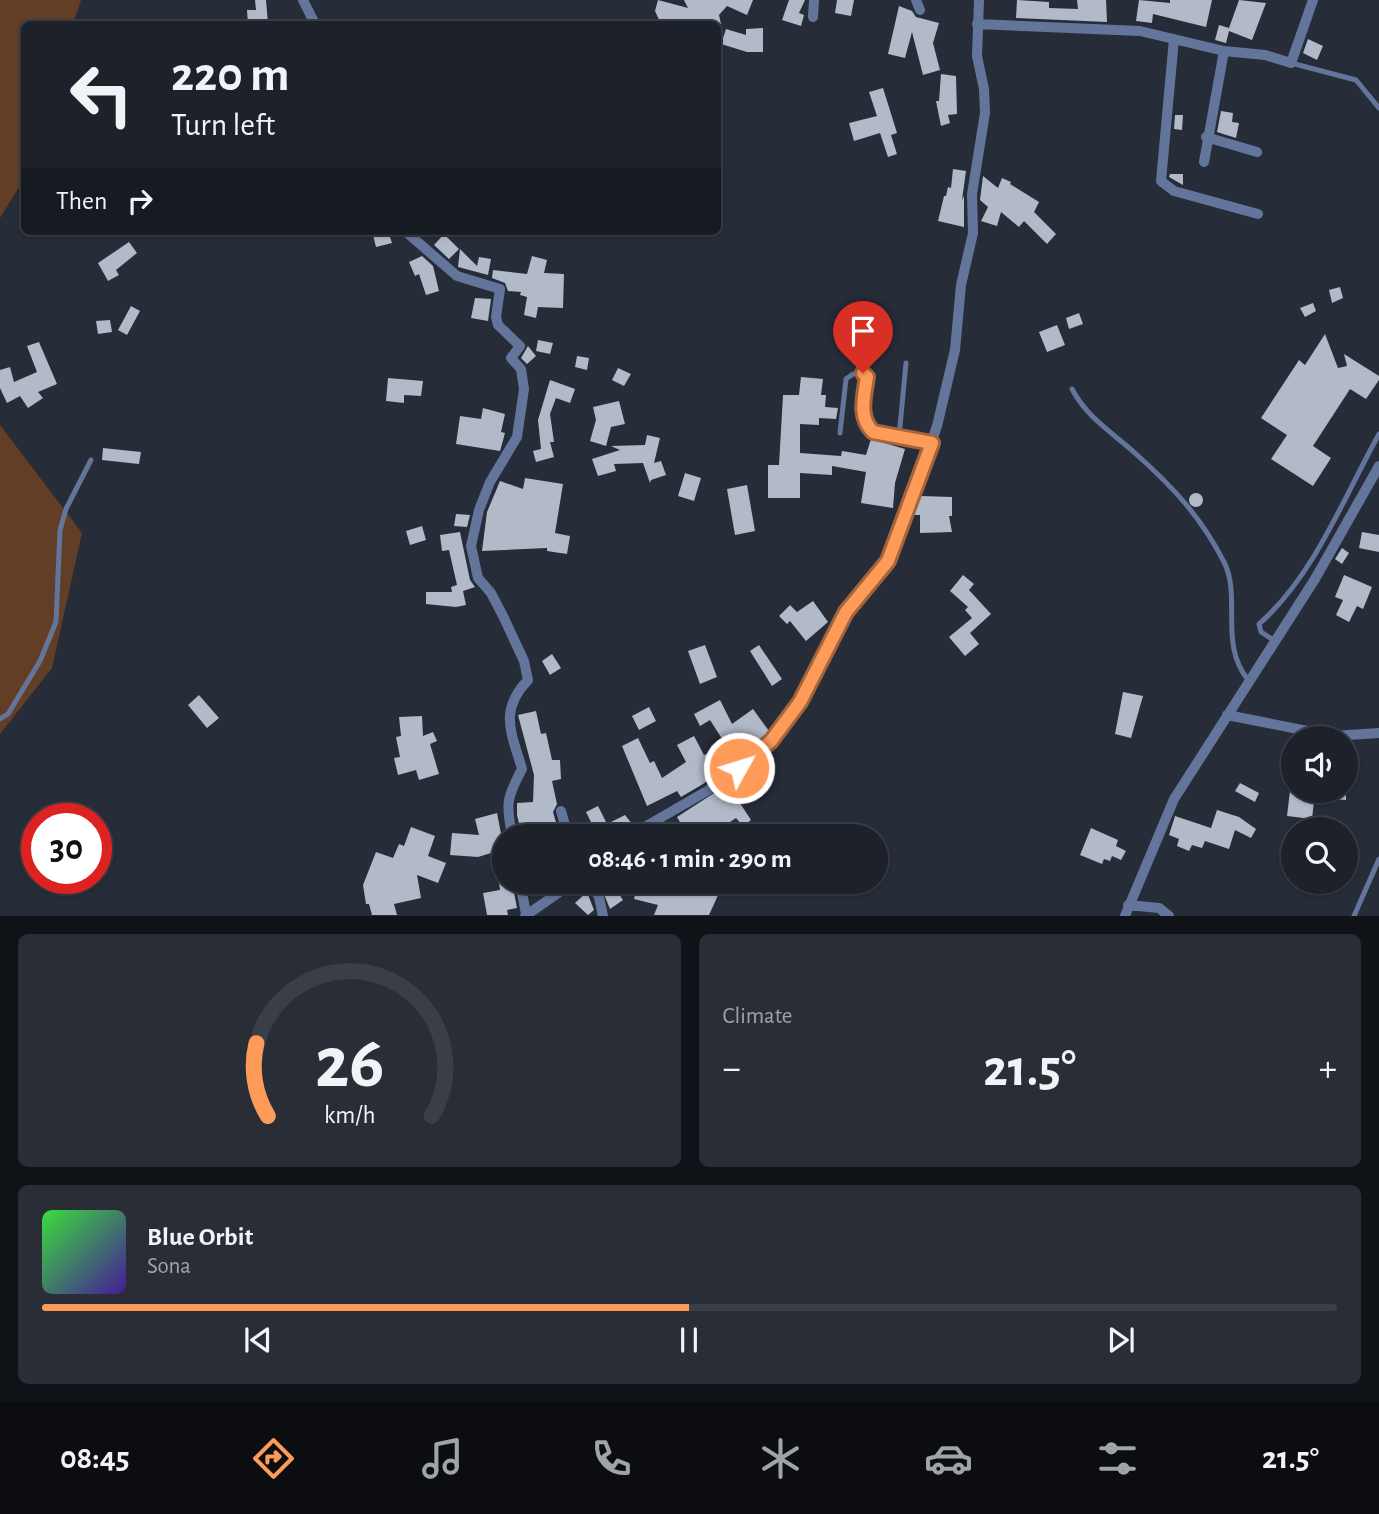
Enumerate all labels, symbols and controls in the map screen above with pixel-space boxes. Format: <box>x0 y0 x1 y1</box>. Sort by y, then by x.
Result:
icon: left <box>56 49 147 140</box>
text: 220 m <box>171 51 290 100</box>
text: Turn left <box>171 109 275 141</box>
icon: right <box>121 182 159 220</box>
text: Then <box>56 188 107 214</box>
pin <box>833 301 893 373</box>
icon: arrive <box>844 312 882 350</box>
map controls <box>1281 726 1358 894</box>
button: sound <box>1281 726 1358 803</box>
position arrow <box>702 731 776 805</box>
speed limit sign: 30 <box>21 803 112 894</box>
button: search <box>1281 817 1358 894</box>
text: 08:46 · 1 min · 290 m <box>588 846 792 872</box>
text: Climate <box>723 1005 792 1028</box>
text: 26 <box>315 1029 384 1102</box>
text: 21.5° <box>983 1043 1076 1095</box>
text: − <box>723 1050 741 1088</box>
text: + <box>1319 1050 1337 1088</box>
text: km/h <box>323 1103 375 1128</box>
text: Blue Orbit <box>147 1224 253 1250</box>
text: Sona <box>147 1255 191 1278</box>
icon: previous <box>239 1321 277 1359</box>
icon: pause <box>670 1321 708 1359</box>
icon: next <box>1102 1321 1140 1359</box>
icon: directions <box>249 1434 298 1483</box>
icon: music <box>418 1434 467 1483</box>
icon: phone <box>587 1434 636 1483</box>
icon: climate <box>756 1434 805 1483</box>
icon: car <box>924 1434 973 1483</box>
icon: filters <box>1093 1434 1142 1483</box>
text: 08:45 <box>60 1442 130 1474</box>
text: 21.5° <box>1262 1442 1319 1474</box>

